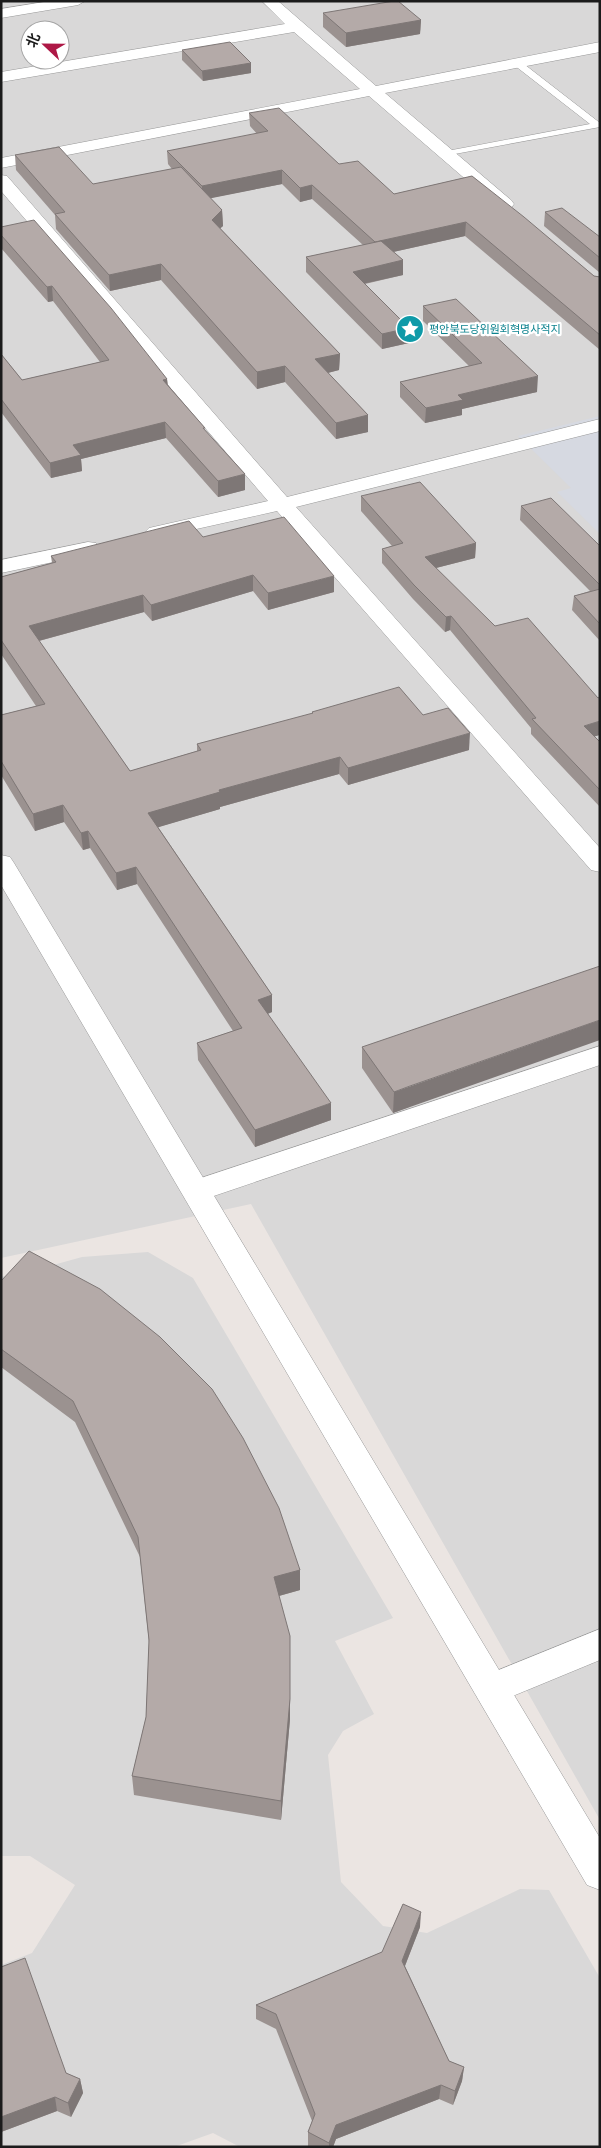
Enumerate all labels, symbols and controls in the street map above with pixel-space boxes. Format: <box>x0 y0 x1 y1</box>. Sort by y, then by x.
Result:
north arrow <box>20 20 70 70</box>
text: 北 <box>22 30 44 50</box>
place icon: 평안북도당위원회혁명사적지 <box>395 314 425 344</box>
place label: 평안북도당위원회혁명사적지 <box>429 322 561 336</box>

